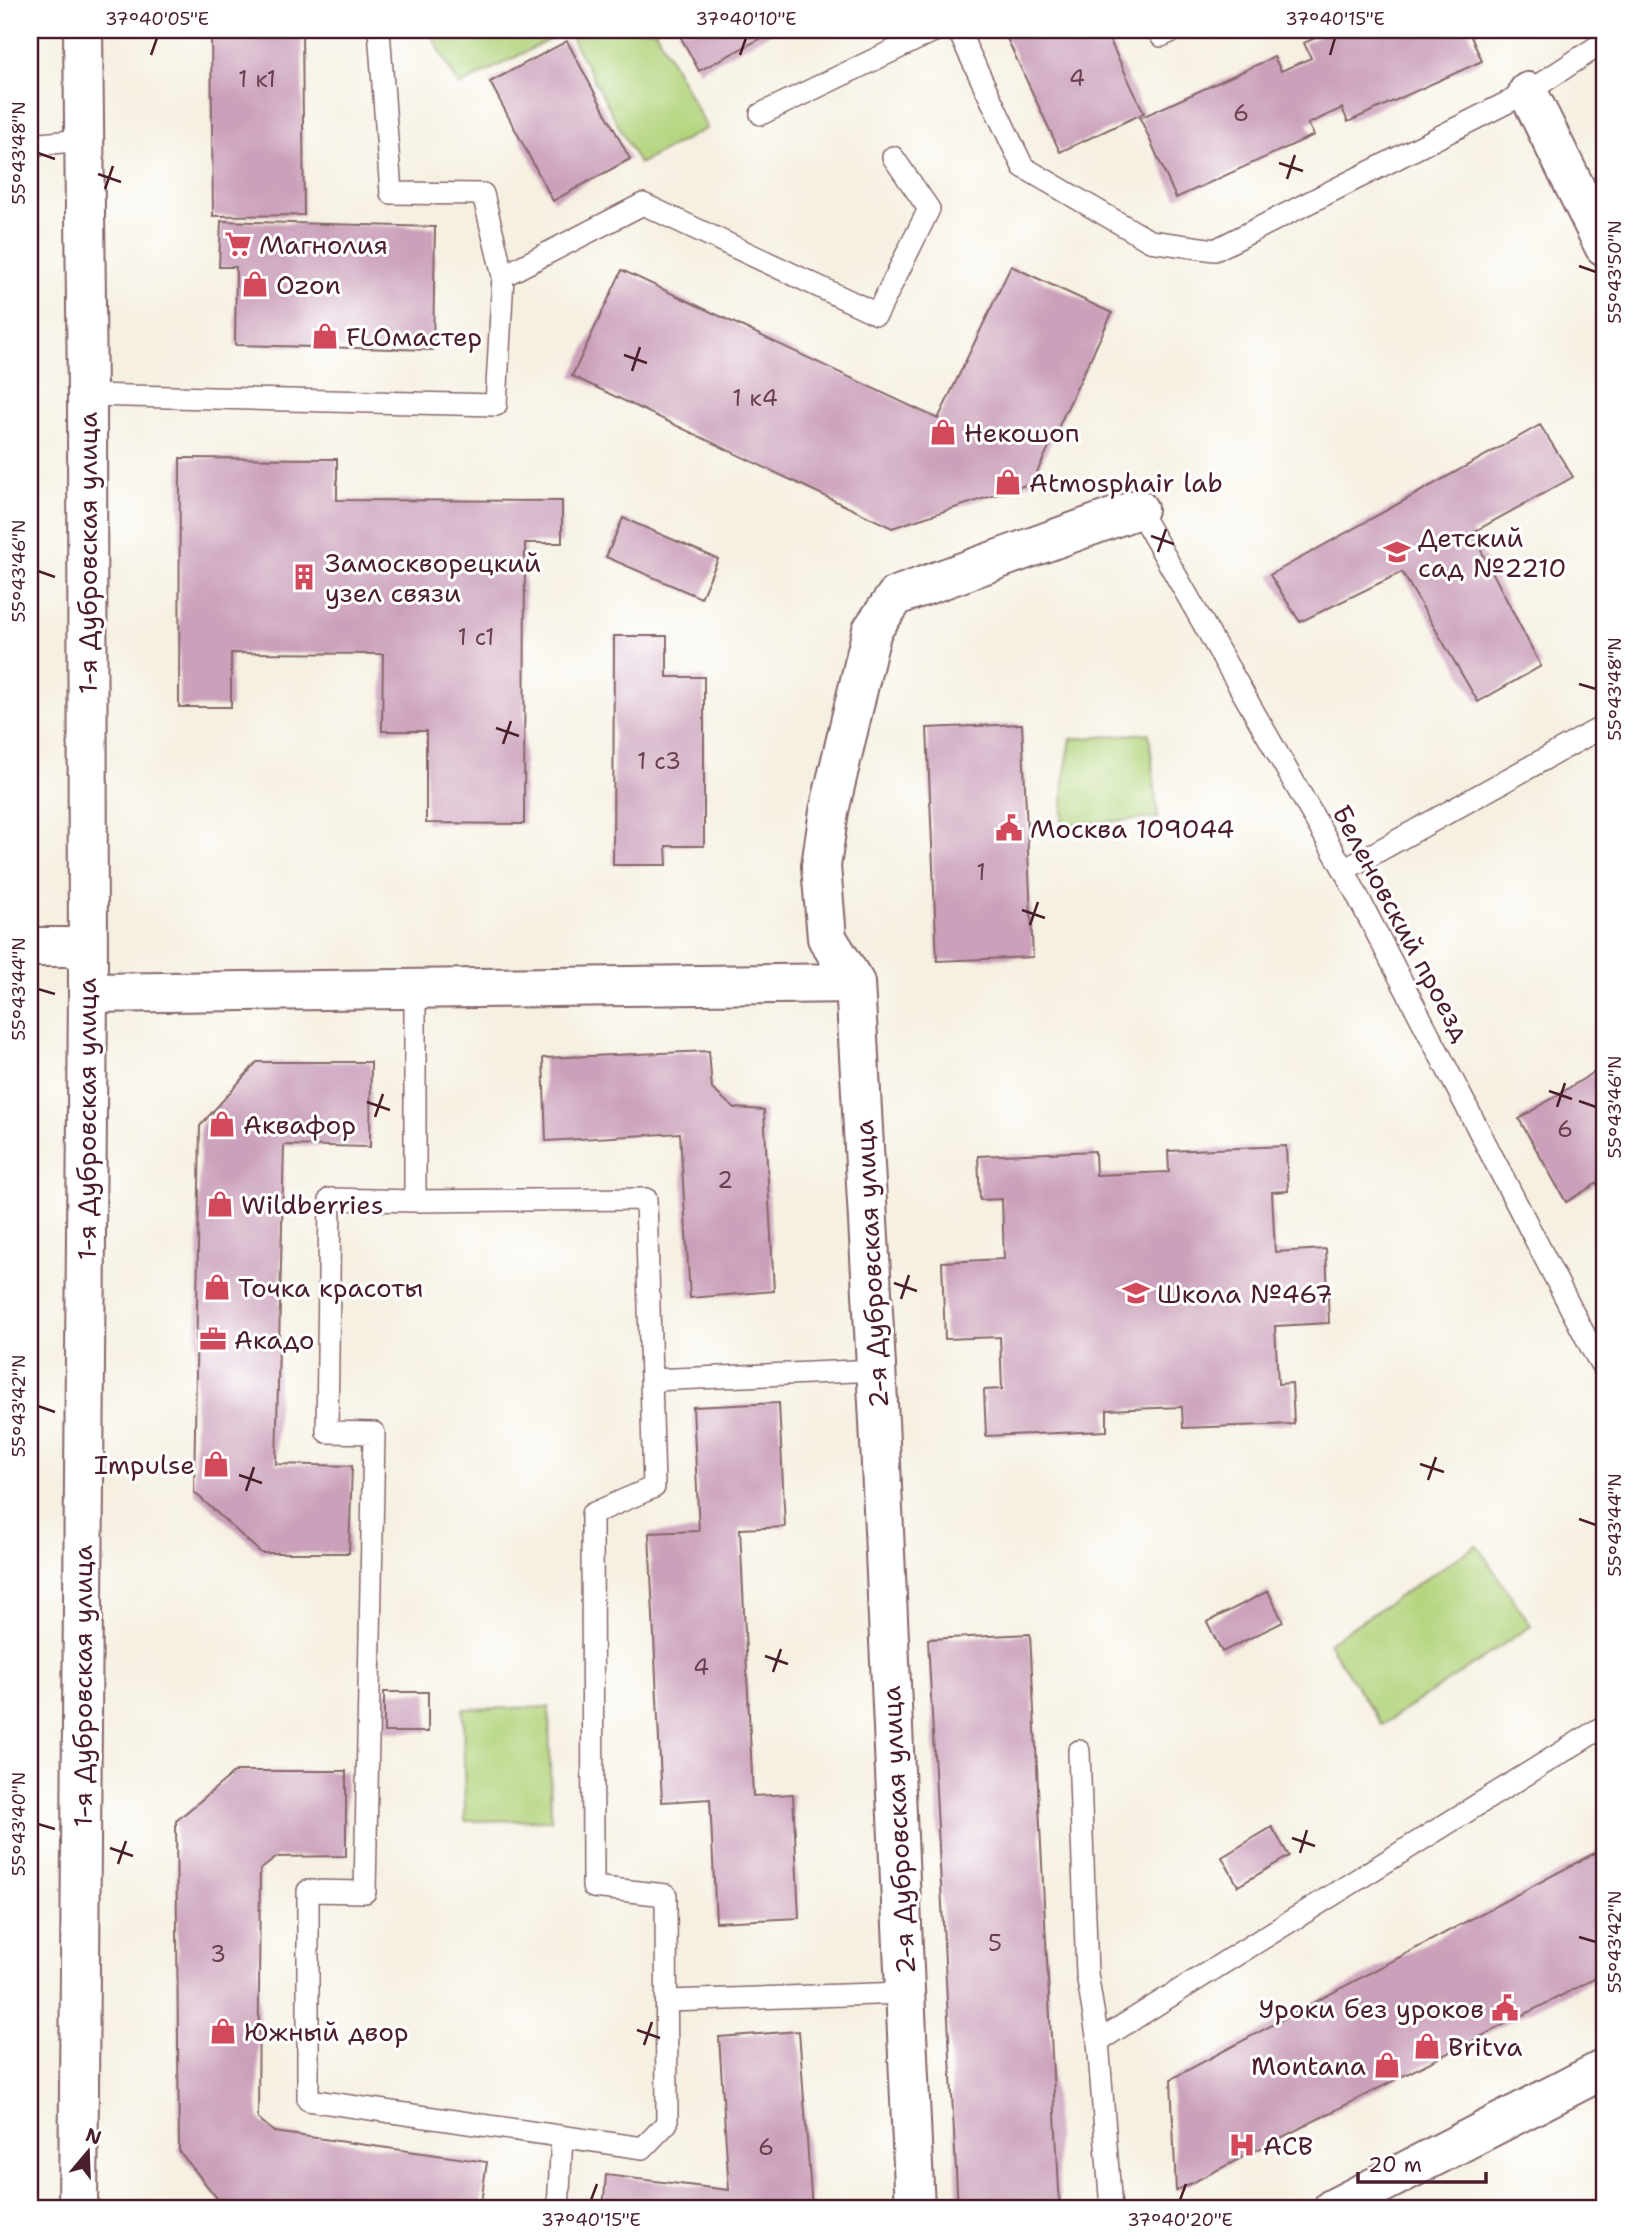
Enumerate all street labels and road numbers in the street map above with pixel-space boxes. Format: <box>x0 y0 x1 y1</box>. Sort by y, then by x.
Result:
street label: 1-я Дубровская улица <box>70 412 105 694</box>
street label: Беленовский проезд <box>1325 799 1479 1048</box>
street label: 1-я Дубровская улица <box>69 978 104 1260</box>
street label: 2-я Дубровская улица <box>846 1119 896 1409</box>
street label: 1-я Дубровская улица <box>65 1545 100 1827</box>
street label: 2-я Дубровская улица <box>873 1685 923 1975</box>

